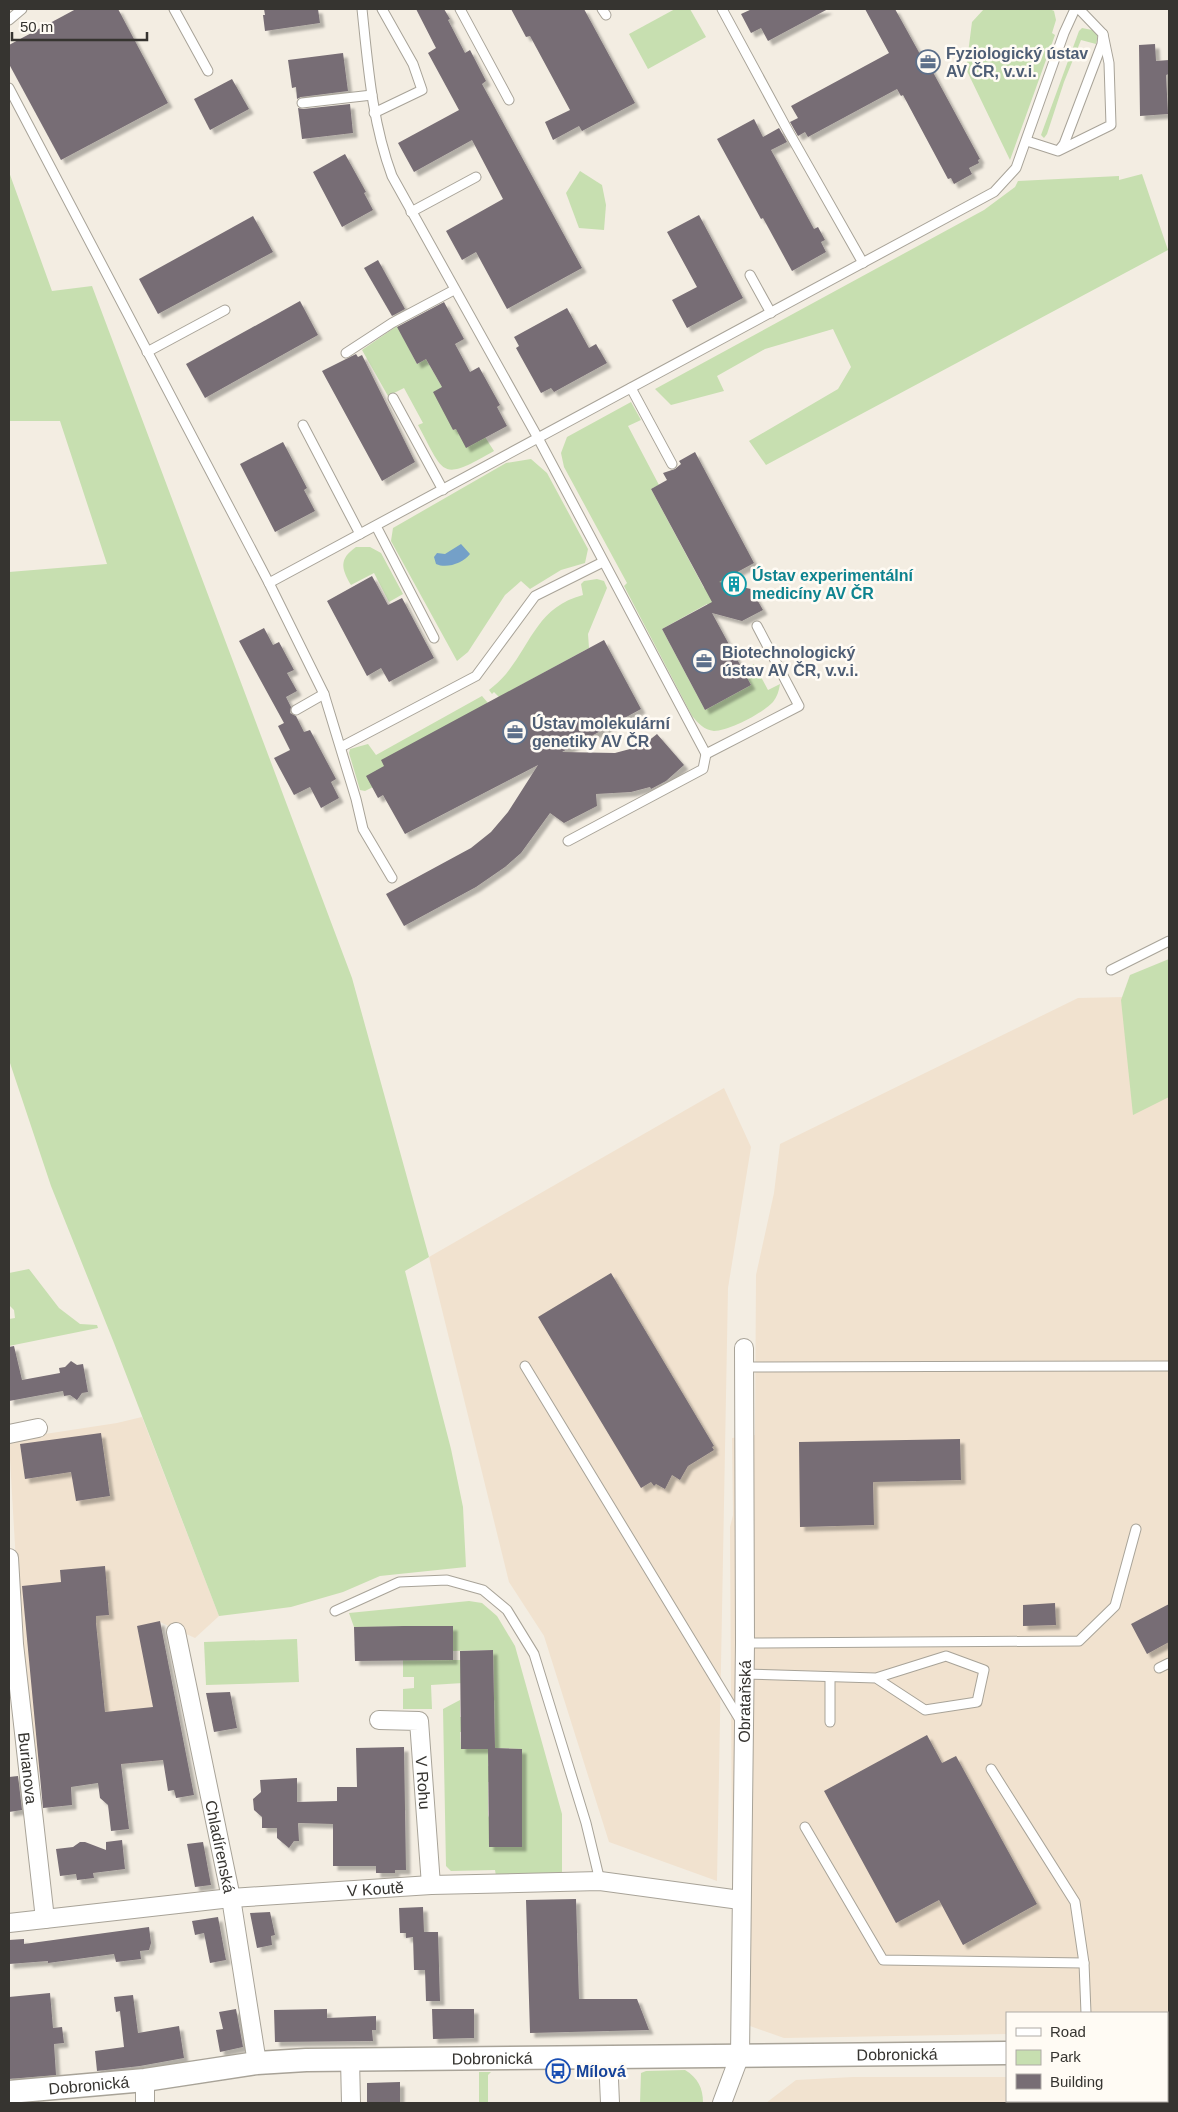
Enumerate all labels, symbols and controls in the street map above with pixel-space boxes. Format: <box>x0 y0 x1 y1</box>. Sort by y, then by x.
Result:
scale bar <box>12 10 148 42</box>
text: 50 m <box>20 18 53 35</box>
place label: Fyziologický ústav AV ČR, v.v.i. <box>946 45 1088 80</box>
office icon: Fyziologický ústav AV ČR, v.v.i. <box>915 49 941 75</box>
place label: Ústav experimentální medicíny AV ČR <box>752 566 914 602</box>
building icon: Ústav experimentální medicíny AV ČR <box>721 571 747 597</box>
place label: Biotechnologický ústav AV ČR, v.v.i. <box>722 644 858 679</box>
office icon: Biotechnologický ústav AV ČR, v.v.i. <box>691 648 717 674</box>
place label: Ústav molekulární genetiky AV ČR <box>532 714 670 750</box>
office icon: Ústav molekulární genetiky AV ČR <box>502 719 528 745</box>
street label: Obrataňská <box>736 1660 754 1743</box>
street label: Burianova <box>15 1731 40 1805</box>
street label: V Rohu <box>413 1756 433 1810</box>
street label: Chladírenská <box>202 1799 238 1895</box>
street label: V Koutě <box>346 1879 404 1899</box>
legend <box>1006 2012 1168 2102</box>
text: Road <box>1050 2023 1086 2040</box>
street label: Dobronická <box>856 2046 938 2064</box>
text: Park <box>1050 2048 1081 2065</box>
street label: Dobronická <box>452 2050 533 2068</box>
bus stop icon: Mílová <box>545 2058 571 2084</box>
place label: Mílová <box>576 2063 626 2080</box>
street label: Dobronická <box>48 2073 130 2097</box>
text: Building <box>1050 2073 1103 2090</box>

